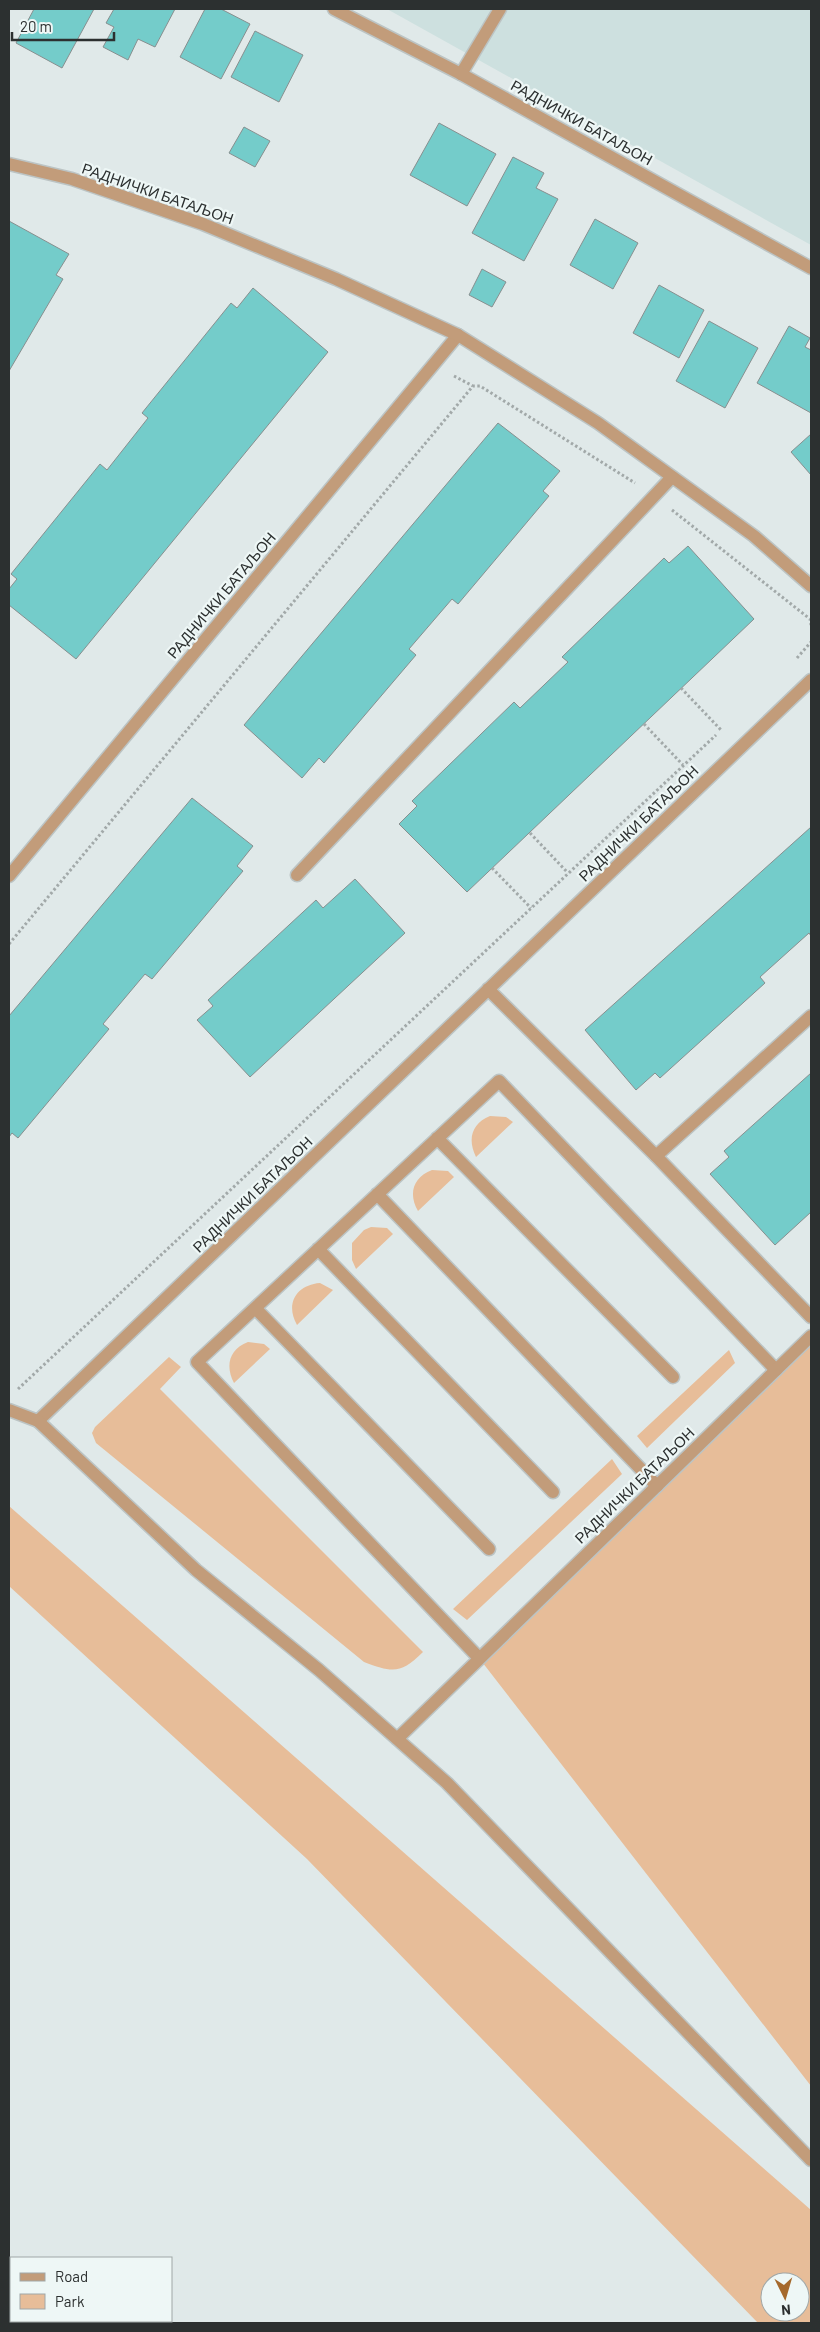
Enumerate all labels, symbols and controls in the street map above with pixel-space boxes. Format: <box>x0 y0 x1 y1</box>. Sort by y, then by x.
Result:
scale bar <box>12 10 115 42</box>
text: 20 m <box>20 17 52 35</box>
street label: РАДНИЧКИ БАТАЉОН <box>508 76 656 168</box>
street label: РАДНИЧКИ БАТАЉОН <box>80 159 236 227</box>
street label: РАДНИЧКИ БАТАЉОН <box>163 528 279 662</box>
street label: РАДНИЧКИ БАТАЉОН <box>574 761 702 885</box>
street label: РАДНИЧКИ БАТАЉОН <box>188 1132 316 1256</box>
street label: РАДНИЧКИ БАТАЉОН <box>570 1423 698 1547</box>
legend <box>10 2257 172 2322</box>
text: Road <box>55 2267 88 2285</box>
north arrow <box>760 2272 810 2322</box>
text: Park <box>55 2292 85 2310</box>
text: N <box>781 2302 792 2319</box>

